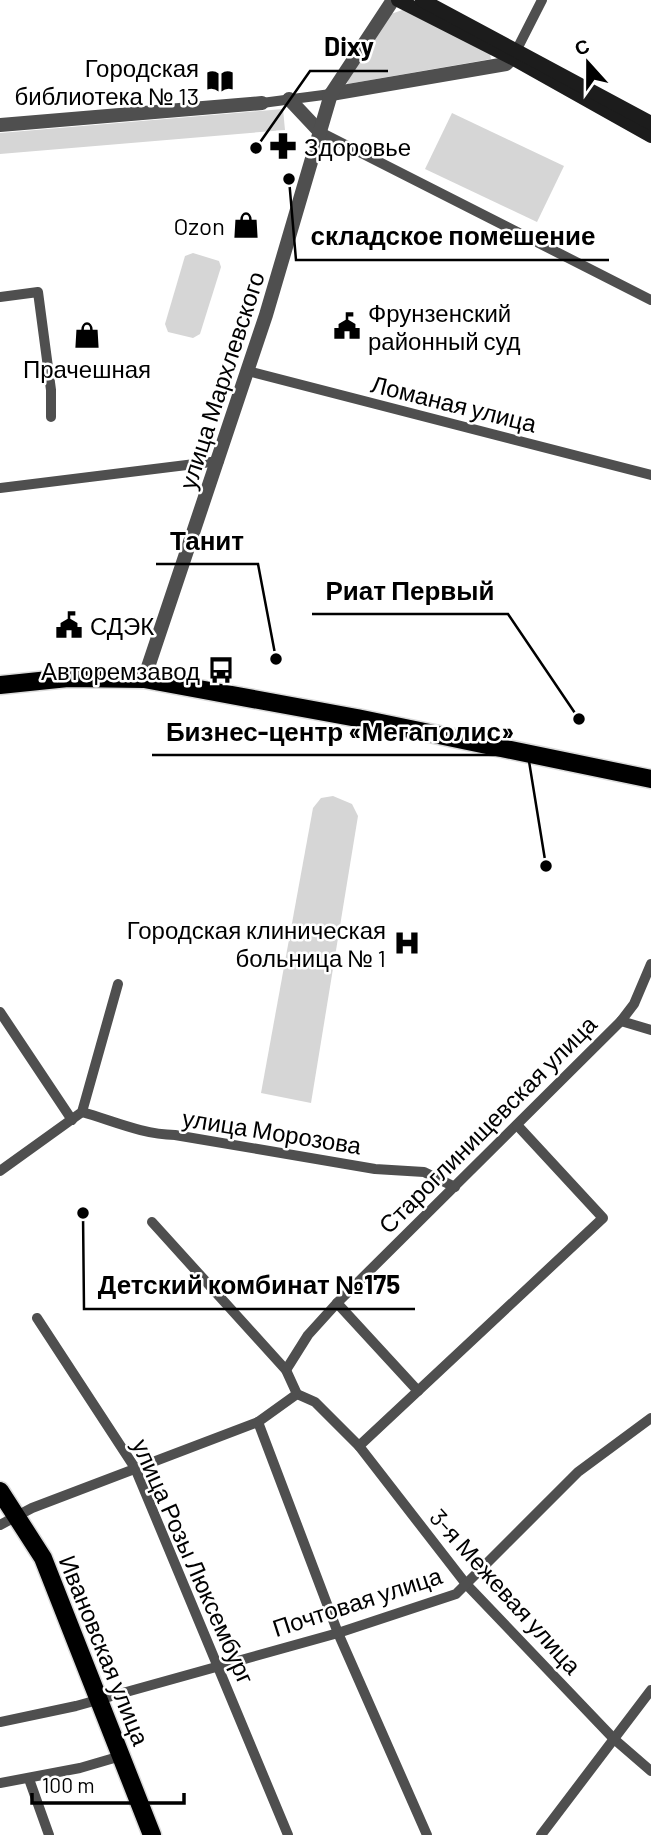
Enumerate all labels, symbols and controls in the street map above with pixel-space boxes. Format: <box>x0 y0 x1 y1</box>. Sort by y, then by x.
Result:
callout: Dixy <box>310 24 388 71</box>
north arrow <box>553 28 623 98</box>
text: Dixy <box>324 30 374 61</box>
text: С <box>571 33 593 60</box>
place label: Городская библиотека № 13 <box>14 53 199 110</box>
library icon: Городская библиотека № 13 <box>205 66 235 96</box>
pharmacy icon: Здоровье <box>268 131 298 161</box>
place label: Здоровье <box>304 132 411 161</box>
shop icon: Ozon <box>231 210 261 240</box>
place label: Ozon <box>173 211 225 240</box>
callout: складское помешение <box>296 213 609 260</box>
text: складское помешение <box>311 219 595 250</box>
street label: улица Мархлевского <box>172 268 270 492</box>
place label: Фрунзенский районный суд <box>368 298 521 355</box>
public building icon: Фрунзенский районный суд <box>332 311 362 341</box>
shop icon: Прачешная <box>72 320 102 350</box>
place label: Прачешная <box>23 354 151 383</box>
street label: Ломаная улица <box>368 368 540 438</box>
callout: Танит <box>156 517 258 564</box>
text: Танит <box>170 524 244 555</box>
callout: Риат Первый <box>312 567 508 614</box>
text: Риат Первый <box>326 574 494 605</box>
public building icon: СДЭК <box>54 610 84 640</box>
place label: СДЭК <box>90 611 154 640</box>
bus stop icon: Авторемзавод <box>206 655 236 685</box>
place label: Авторемзавод <box>41 656 200 685</box>
callout: Бизнес-центр «Мегаполис» <box>152 708 528 755</box>
text: Бизнес-центр «Мегаполис» <box>166 715 514 746</box>
place label: Городская клиническая больница № 1 <box>127 915 386 972</box>
hospital icon: Городская клиническая больница № 1 <box>392 928 422 958</box>
street label: Староглинищевская улица <box>372 1009 602 1239</box>
street label: улица Морозова <box>180 1103 364 1160</box>
callout: Детский комбинат №175 <box>84 1262 415 1309</box>
text: Детский комбинат №175 <box>98 1268 400 1299</box>
street label: улица Розы Люксембург <box>127 1434 261 1688</box>
street label: 3-я Межевая улица <box>424 1503 588 1680</box>
street label: Ивановская улица <box>54 1551 157 1750</box>
street label: Почтовая улица <box>269 1560 446 1642</box>
scale bar <box>32 1762 184 1806</box>
text: 100 m <box>42 1772 95 1797</box>

